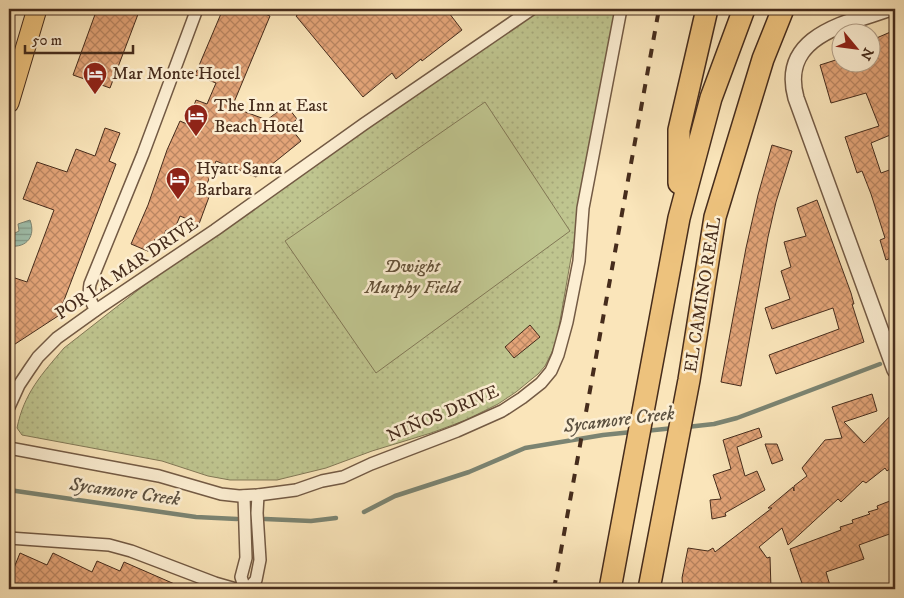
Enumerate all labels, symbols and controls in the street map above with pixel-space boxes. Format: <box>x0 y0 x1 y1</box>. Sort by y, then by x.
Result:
scale bar <box>25 22 132 54</box>
north arrow <box>832 22 882 72</box>
text: 50 m <box>32 31 62 50</box>
text: N <box>856 44 877 64</box>
hotel icon: Mar Monte Hotel <box>82 61 108 95</box>
place label: Mar Monte Hotel <box>112 63 241 85</box>
place label: The Inn at East Beach Hotel <box>214 95 328 138</box>
hotel icon: The Inn at East Beach Hotel <box>183 103 209 137</box>
place label: Hyatt Santa Barbara <box>196 158 282 201</box>
hotel icon: Hyatt Santa Barbara <box>165 166 191 200</box>
street label: POR LA MAR DRIVE <box>51 213 203 325</box>
street label: EL CAMINO REAL <box>680 216 726 374</box>
park label: Dwight Murphy Field <box>363 256 461 299</box>
street label: NIÑOS DRIVE <box>383 379 503 447</box>
water label: Sycamore Creek <box>561 402 676 438</box>
water label: Sycamore Creek <box>67 473 182 511</box>

